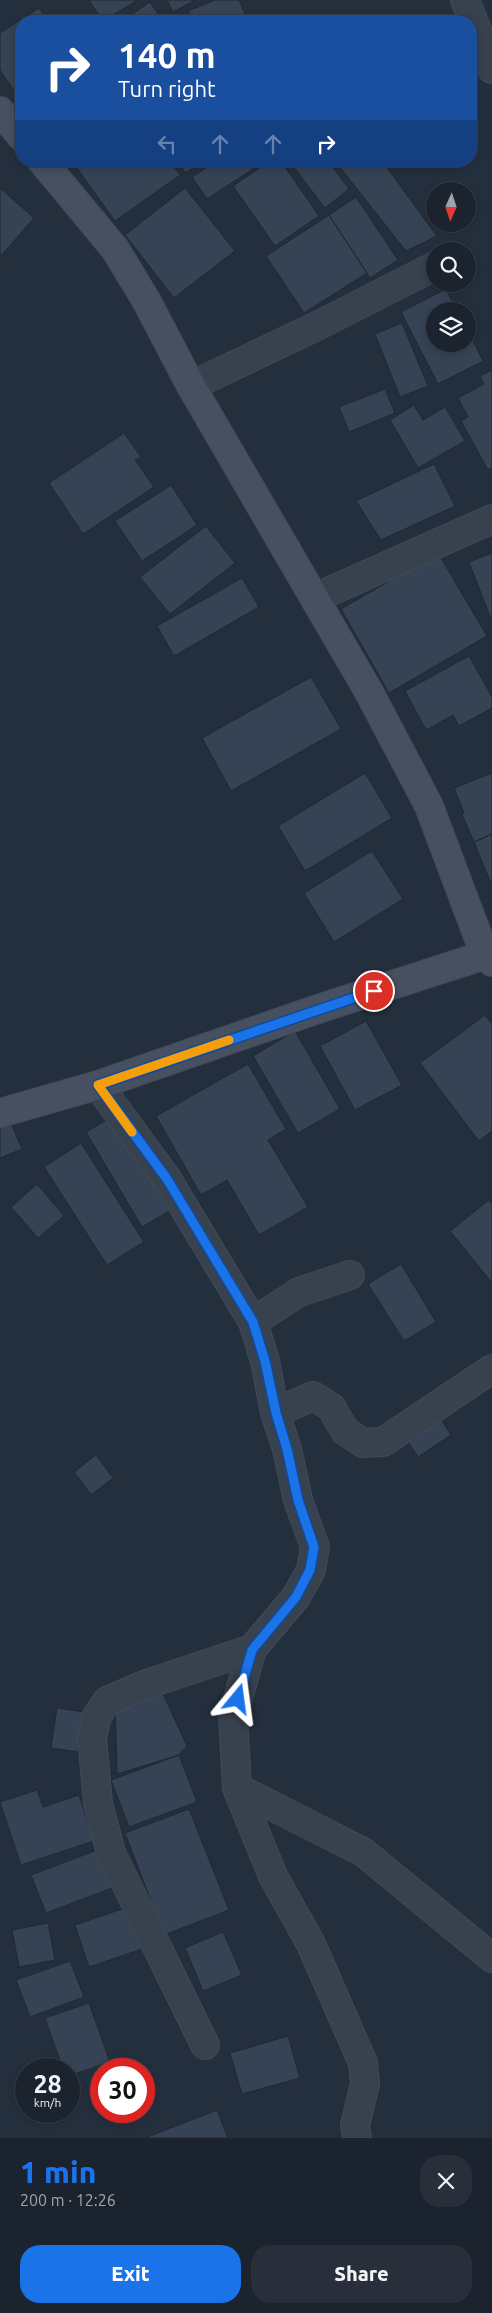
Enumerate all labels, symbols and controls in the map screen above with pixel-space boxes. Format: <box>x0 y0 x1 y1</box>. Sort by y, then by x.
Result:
icon: right <box>35 35 100 100</box>
text: 140 m <box>118 35 216 75</box>
text: Turn right <box>118 76 216 101</box>
icon: left <box>153 130 181 158</box>
icon: ahead <box>206 130 234 158</box>
icon: ahead <box>259 130 287 158</box>
icon: right <box>312 130 340 158</box>
north arrow <box>426 182 476 232</box>
map controls <box>426 182 476 352</box>
button: search <box>426 242 476 292</box>
button: layers <box>426 302 476 352</box>
pin <box>353 970 395 1012</box>
icon: arrive <box>360 977 388 1005</box>
position arrow <box>211 1672 263 1724</box>
speed limit sign: 30 <box>90 2058 155 2123</box>
text: 28 <box>33 2070 62 2098</box>
text: km/h <box>34 2096 61 2109</box>
text: 1 min <box>20 2155 96 2189</box>
button: close <box>420 2155 472 2207</box>
text: 200 m · 12:26 <box>20 2191 116 2209</box>
button: Exit <box>20 2245 241 2303</box>
button: Share <box>251 2245 472 2303</box>

